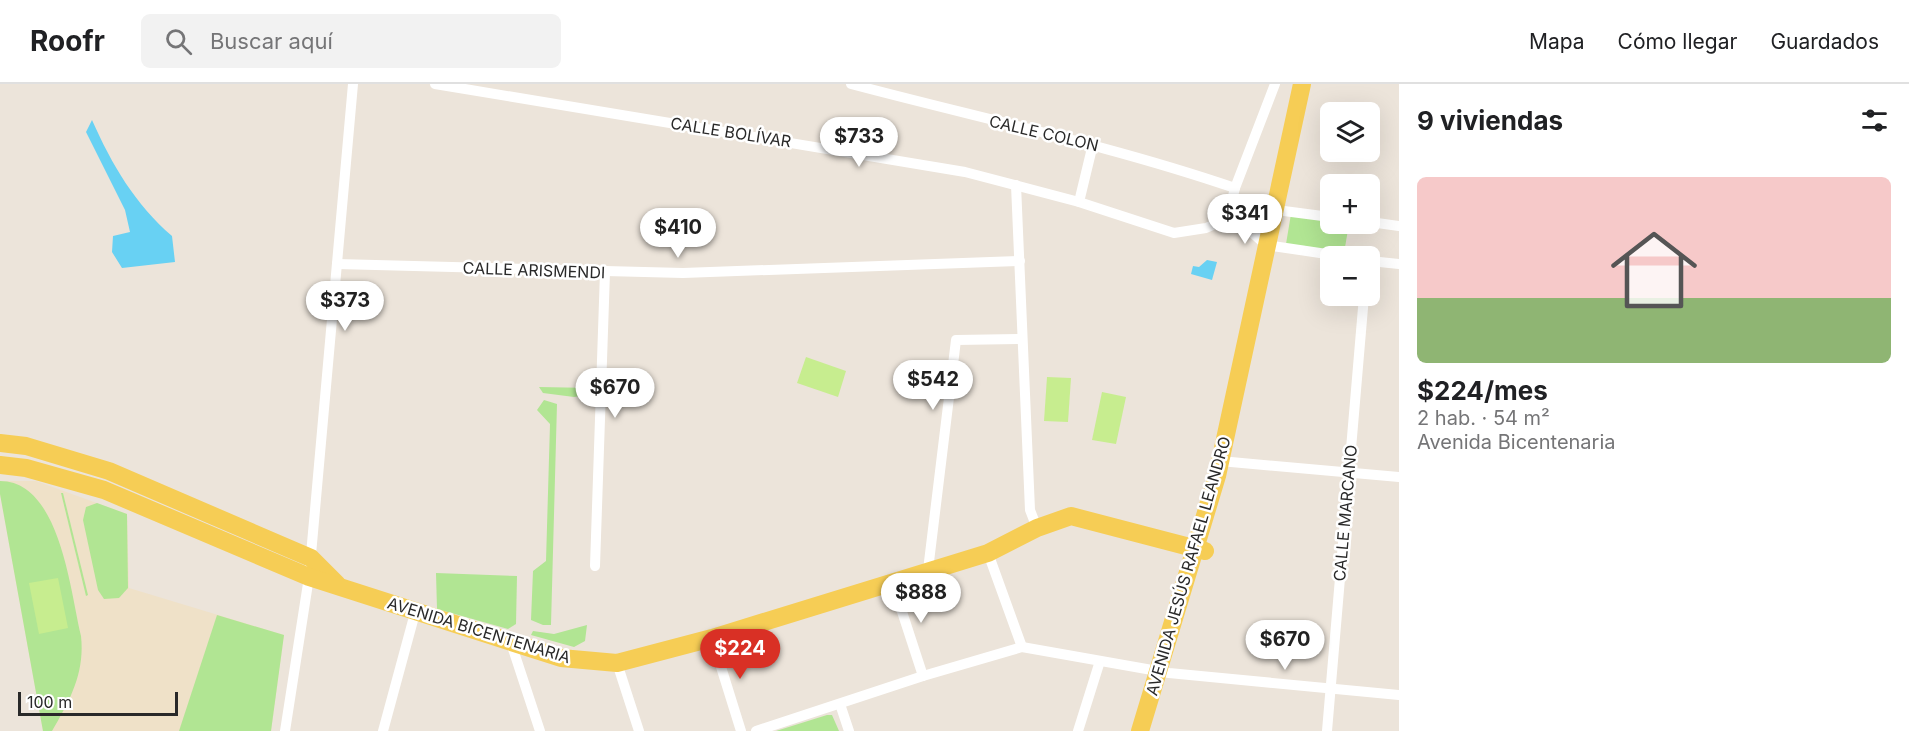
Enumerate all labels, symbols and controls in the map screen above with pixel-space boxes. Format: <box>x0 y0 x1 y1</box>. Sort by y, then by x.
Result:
search box <box>141 14 561 68</box>
text: Roofr <box>30 24 105 58</box>
icon: search <box>162 25 195 58</box>
text: Buscar aquí <box>210 28 333 54</box>
text: Mapa <box>1529 29 1585 54</box>
text: Cómo llegar <box>1618 29 1737 54</box>
text: Guardados <box>1770 29 1879 54</box>
map controls <box>1320 102 1380 306</box>
button: layers <box>1320 102 1380 162</box>
icon: filters <box>1858 104 1891 137</box>
text: 9 viviendas <box>1417 105 1563 136</box>
street label: CALLE COLON <box>987 111 1101 155</box>
street label: CALLE BOLÍVAR <box>669 113 793 151</box>
pin: $733 <box>823 117 895 168</box>
text: $733 <box>834 124 884 148</box>
button: + <box>1320 174 1380 234</box>
pin: $341 <box>1209 194 1281 245</box>
text: $341 <box>1221 201 1269 225</box>
pin: $410 <box>642 208 714 259</box>
text: $410 <box>654 215 702 239</box>
icon: home <box>1600 216 1708 324</box>
button: − <box>1320 246 1380 306</box>
street label: CALLE ARISMENDI <box>462 258 606 282</box>
pin: $373 <box>309 281 381 332</box>
text: $373 <box>320 288 370 312</box>
pin: $542 <box>897 360 969 411</box>
text: $542 <box>907 367 959 391</box>
pin: $670 <box>579 368 651 419</box>
text: $670 <box>590 375 640 399</box>
text: $224/mes <box>1417 375 1548 406</box>
text: 2 hab. · 54 m² <box>1417 406 1550 430</box>
text: Avenida Bicentenaria <box>1417 430 1616 454</box>
street label: AVENIDA JESÚS RAFAEL LEANDRO <box>1141 434 1235 698</box>
street label: CALLE MARCANO <box>1329 444 1361 582</box>
pin: $888 <box>885 573 957 624</box>
text: $888 <box>895 580 947 604</box>
street label: AVENIDA BICENTENARIA <box>385 593 573 667</box>
pin: $670 <box>1249 620 1321 671</box>
text: $670 <box>1260 627 1310 651</box>
pin: $224 <box>704 629 776 680</box>
text: $224 <box>714 636 766 660</box>
scale bar <box>18 689 178 716</box>
text: 100 m <box>27 692 72 712</box>

